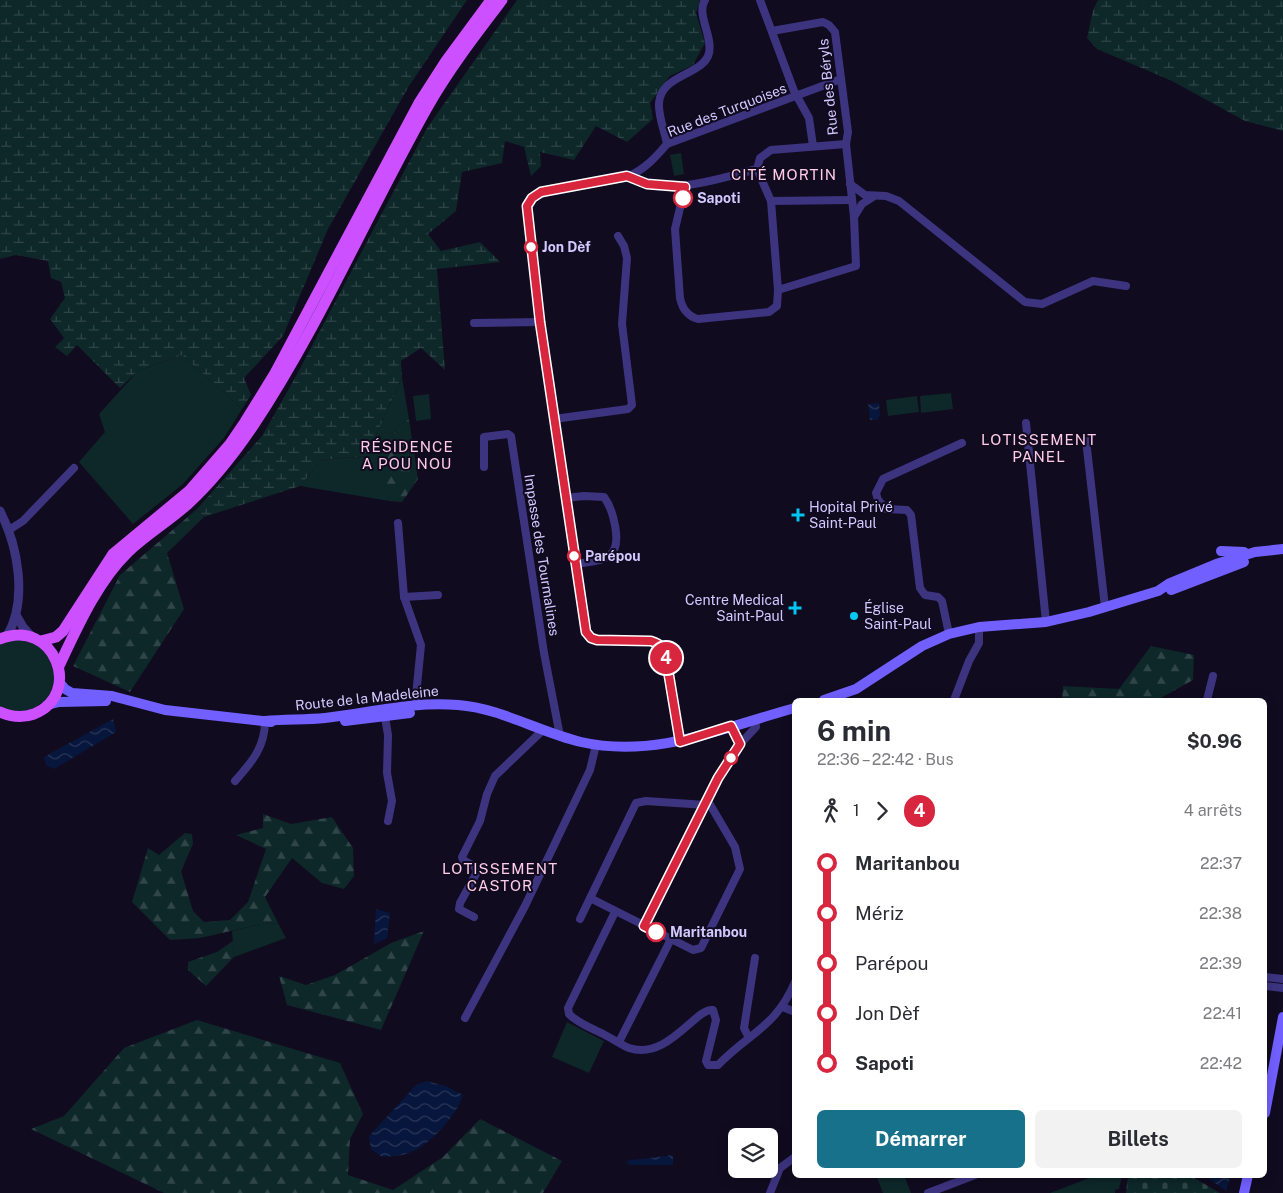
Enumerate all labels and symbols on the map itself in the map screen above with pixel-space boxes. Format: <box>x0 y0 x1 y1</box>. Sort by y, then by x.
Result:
street label: Rue des Béryls <box>815 38 841 136</box>
street label: Rue des Turquoises <box>665 80 789 140</box>
district label: CITÉ MORTIN <box>731 166 837 183</box>
marker: Sapoti <box>673 188 693 208</box>
place label: Sapoti <box>697 190 740 206</box>
place label: Jon Dèf <box>542 239 591 255</box>
marker: Jon Dèf <box>524 240 538 254</box>
district label: LOTISSEMENT PANEL <box>981 431 1097 465</box>
district label: RÉSIDENCE A POU NOU <box>360 438 454 472</box>
street label: Impasse des Tourmalines <box>521 473 563 637</box>
place label: Hopital Privé Saint-Paul <box>809 499 893 531</box>
marker: Hopital Privé Saint-Paul <box>791 508 805 522</box>
place label: Parépou <box>585 548 641 564</box>
marker: Parépou <box>567 549 581 563</box>
place label: Centre Medical Saint-Paul <box>685 592 784 624</box>
place label: Église Saint-Paul <box>864 599 932 632</box>
marker: Centre Medical Saint-Paul <box>788 601 802 615</box>
marker: Église Saint-Paul <box>848 610 860 622</box>
line badge: 4 <box>650 642 682 674</box>
street label: Route de la Madeleine <box>294 682 440 713</box>
unlabelled marker <box>724 751 738 765</box>
district label: LOTISSEMENT CASTOR <box>442 860 558 894</box>
marker: Maritanbou <box>646 922 666 942</box>
place label: Maritanbou <box>670 924 747 940</box>

